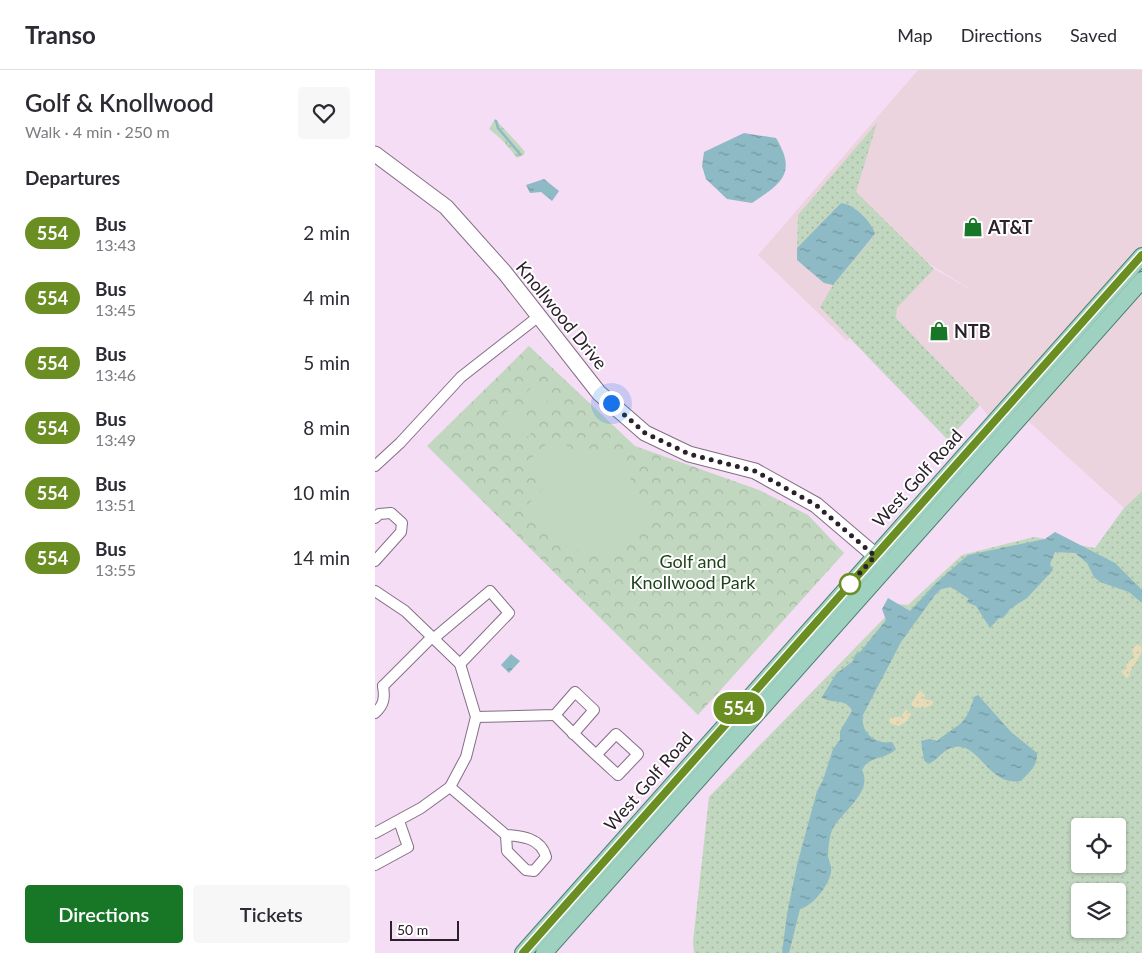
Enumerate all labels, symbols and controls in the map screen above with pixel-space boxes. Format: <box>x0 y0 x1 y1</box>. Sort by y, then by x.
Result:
text: Transo <box>25 20 96 49</box>
text: Map <box>897 24 933 46</box>
text: Directions <box>961 24 1042 46</box>
text: Saved <box>1070 24 1117 46</box>
button: heart <box>298 87 350 139</box>
text: Golf & Knollwood <box>25 88 214 117</box>
text: Walk · 4 min · 250 m <box>25 122 170 141</box>
text: Departures <box>25 166 120 189</box>
text: Bus <box>95 212 126 235</box>
shop icon: AT&T <box>962 216 984 238</box>
place label: AT&T <box>987 216 1033 238</box>
text: 2 min <box>303 221 350 244</box>
text: 554 <box>37 222 68 244</box>
text: 13:43 <box>95 235 136 254</box>
street label: Knollwood Drive <box>512 257 612 373</box>
text: Bus <box>95 277 126 300</box>
text: 4 min <box>303 286 350 309</box>
text: 554 <box>37 287 68 309</box>
text: 13:45 <box>95 300 136 319</box>
shop icon: NTB <box>928 320 950 342</box>
place label: NTB <box>954 320 991 342</box>
text: Bus <box>95 342 126 365</box>
text: 5 min <box>303 351 350 374</box>
text: 554 <box>37 352 68 374</box>
text: 13:46 <box>95 365 136 384</box>
your location <box>599 391 624 416</box>
text: Bus <box>95 407 126 430</box>
text: 8 min <box>303 416 350 439</box>
text: 554 <box>37 417 68 439</box>
street label: West Golf Road <box>867 425 967 531</box>
text: 13:49 <box>95 430 136 449</box>
text: Bus <box>95 472 126 495</box>
text: 10 min <box>292 481 350 504</box>
text: 554 <box>37 482 68 504</box>
text: 13:51 <box>95 495 136 514</box>
text: Bus <box>95 537 126 560</box>
text: 14 min <box>292 546 350 569</box>
text: 554 <box>37 547 68 569</box>
park label: Golf and Knollwood Park <box>631 550 756 593</box>
text: 13:55 <box>95 560 136 579</box>
unlabelled marker <box>839 573 861 595</box>
line badge: 554 <box>710 692 768 724</box>
text: 554 <box>723 697 755 719</box>
street label: West Golf Road <box>599 727 697 835</box>
map controls <box>1071 818 1126 938</box>
button: locate <box>1071 818 1126 873</box>
button: layers <box>1071 883 1126 938</box>
button: Directions <box>25 885 183 943</box>
button: Tickets <box>193 885 350 943</box>
scale bar <box>390 918 459 941</box>
text: 50 m <box>397 921 428 938</box>

